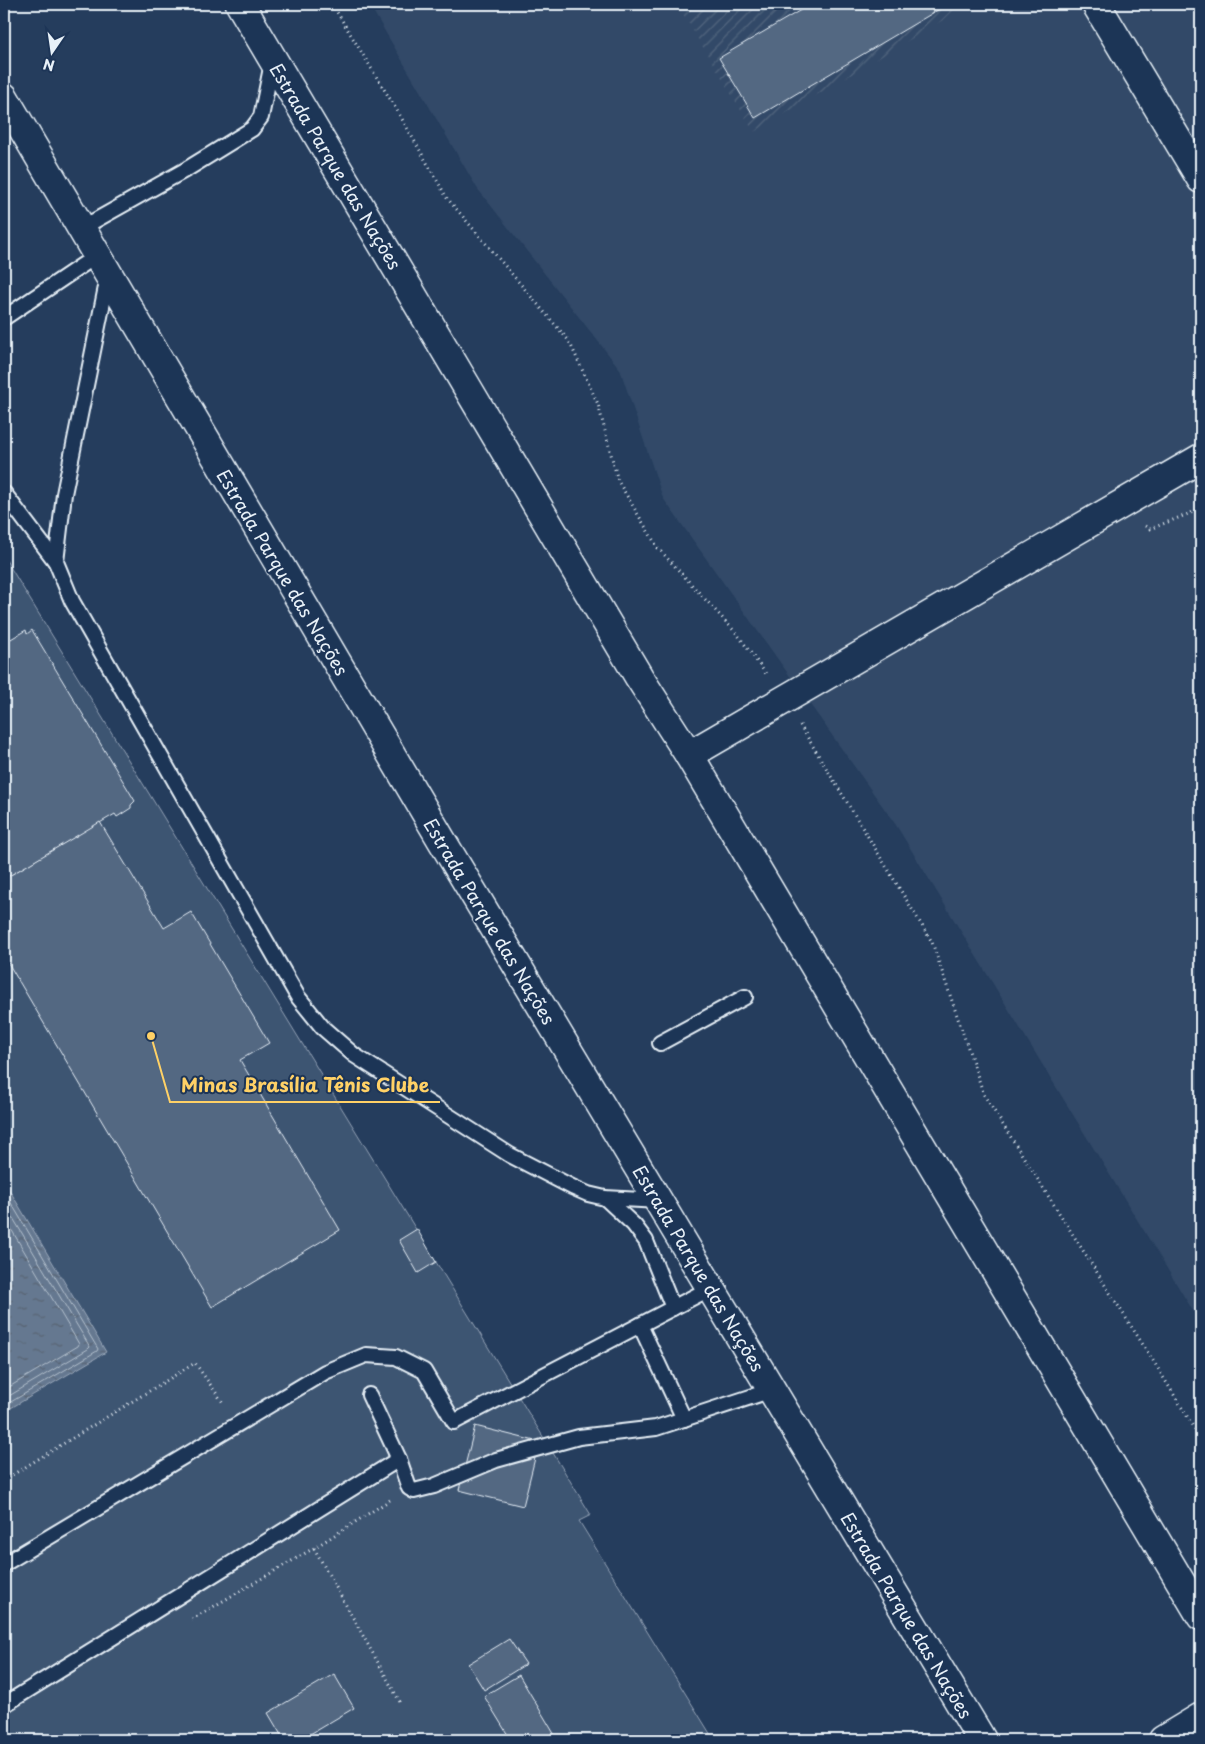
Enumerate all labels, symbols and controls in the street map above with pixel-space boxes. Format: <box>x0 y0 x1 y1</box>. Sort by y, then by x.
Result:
north arrow <box>28 28 78 78</box>
text: N <box>41 54 57 77</box>
street label: Estrada Parque das Nações <box>264 58 408 274</box>
street label: Estrada Parque das Nações <box>211 464 355 680</box>
street label: Estrada Parque das Nações <box>418 813 562 1029</box>
callout: Minas Brasília Tênis Clube <box>170 1068 440 1102</box>
text: Minas Brasília Tênis Clube <box>181 1070 429 1098</box>
street label: Estrada Parque das Nações <box>627 1160 771 1376</box>
street label: Estrada Parque das Nações <box>835 1507 979 1723</box>

